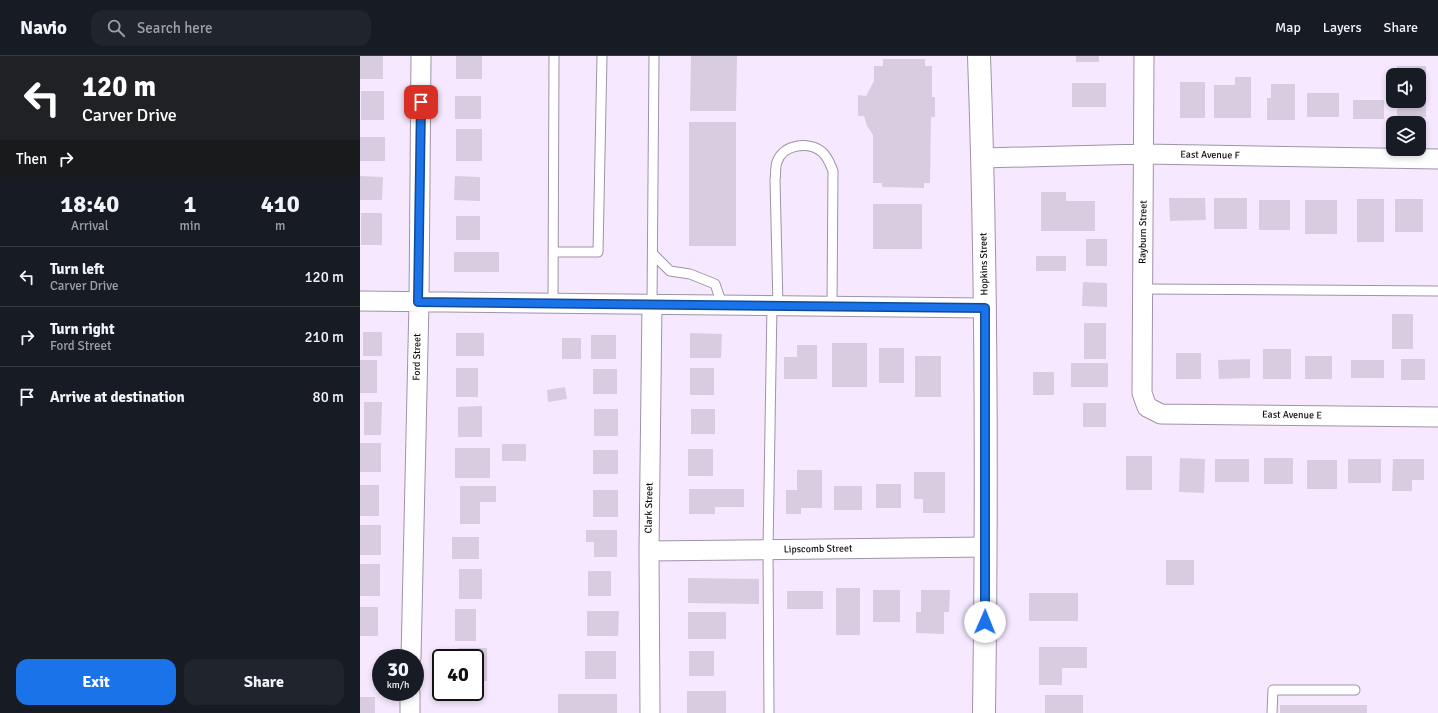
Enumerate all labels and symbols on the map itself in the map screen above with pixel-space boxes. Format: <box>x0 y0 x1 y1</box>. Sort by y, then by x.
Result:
pin <box>404 85 438 119</box>
street label: East Avenue F <box>1180 148 1240 162</box>
street label: Rayburn Street <box>1136 200 1150 264</box>
street label: Hopkins Street <box>977 232 991 296</box>
street label: Ford Street <box>411 333 423 381</box>
street label: East Avenue E <box>1262 408 1322 422</box>
street label: Clark Street <box>643 482 655 534</box>
street label: Lipscomb Street <box>784 542 853 556</box>
position arrow <box>964 601 1006 643</box>
speed limit sign: 40 <box>432 649 484 701</box>

